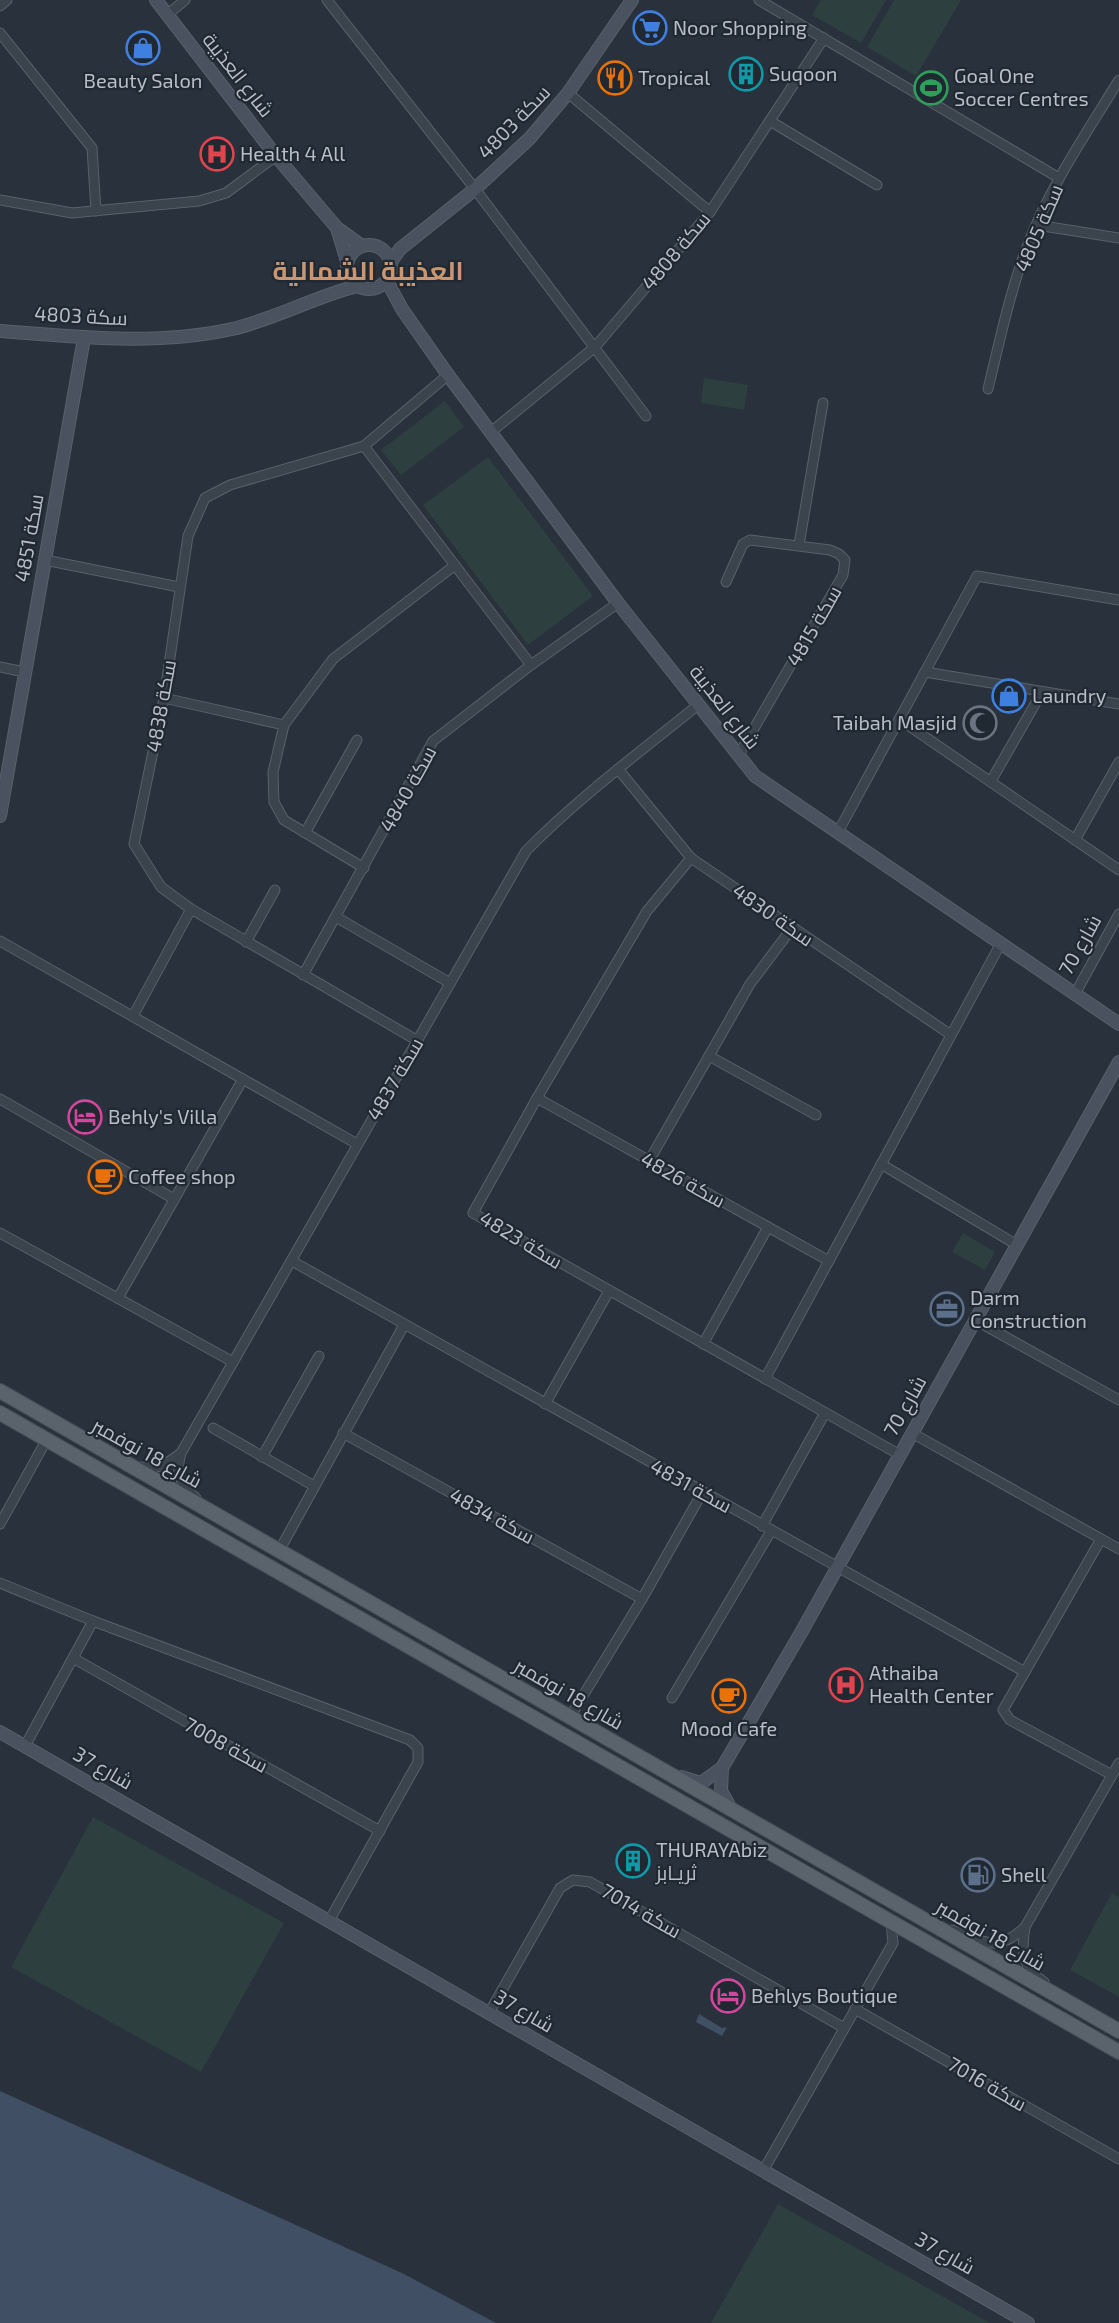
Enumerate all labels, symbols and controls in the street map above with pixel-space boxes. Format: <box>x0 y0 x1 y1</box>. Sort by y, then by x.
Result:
supermarket icon: Noor Shopping <box>632 10 668 46</box>
place label: Noor Shopping <box>673 15 807 39</box>
street label: شارع العذيبة <box>196 27 279 123</box>
shop icon: Beauty Salon <box>125 30 161 66</box>
building icon: Suqoon <box>728 56 764 92</box>
restaurant icon: Tropical <box>597 60 633 96</box>
place label: Suqoon <box>769 61 837 85</box>
place label: Goal One Soccer Centres <box>954 63 1089 110</box>
place label: Tropical <box>638 65 710 89</box>
place label: Beauty Salon <box>84 68 202 92</box>
sports icon: Goal One Soccer Centres <box>913 70 949 106</box>
street label: سكة 4803 <box>472 79 554 163</box>
hospital icon: Health 4 All <box>199 136 235 172</box>
place label: Health 4 All <box>240 141 345 165</box>
street label: سكة 4805 <box>1009 180 1067 275</box>
street label: سكة 4808 <box>636 206 715 294</box>
district label: العذيبة الشمالية <box>272 254 464 286</box>
street label: سكة 4803 <box>34 301 128 329</box>
street label: سكة 4851 <box>8 492 48 584</box>
street label: سكة 4815 <box>781 581 846 670</box>
street label: سكة 4838 <box>140 658 180 754</box>
street label: شارع العذيبة <box>683 659 766 755</box>
shop icon: Laundry <box>991 678 1027 714</box>
place label: Laundry <box>1032 683 1107 707</box>
mosque icon: Taibah Masjid <box>962 705 998 741</box>
place label: Taibah Masjid <box>833 710 957 734</box>
street label: سكة 4840 <box>374 741 441 836</box>
street label: سكة 4830 <box>728 878 819 951</box>
street label: شارع 70 <box>1053 910 1108 980</box>
street label: سكة 4837 <box>361 1033 427 1124</box>
hotel icon: Behly's Villa <box>67 1099 103 1135</box>
place label: Behly's Villa <box>108 1104 217 1128</box>
street label: سكة 4826 <box>637 1146 730 1212</box>
cafe icon: Coffee shop <box>87 1159 123 1195</box>
place label: Coffee shop <box>128 1164 235 1188</box>
street label: سكة 4823 <box>476 1205 567 1273</box>
place label: Darm Construction <box>970 1285 1087 1332</box>
office icon: Darm Construction <box>929 1291 965 1327</box>
street label: شارع 70 <box>878 1371 933 1441</box>
street label: شارع 18 نوفمبر <box>86 1412 207 1495</box>
street label: سكة 4831 <box>647 1453 736 1517</box>
street label: سكة 4834 <box>446 1482 539 1548</box>
street label: شارع 18 نوفمبر <box>508 1652 628 1737</box>
place label: Athaiba Health Center <box>869 1660 994 1707</box>
hospital icon: Athaiba Health Center <box>828 1667 864 1703</box>
cafe icon: Mood Cafe <box>711 1678 747 1714</box>
street label: سكة 7008 <box>180 1711 273 1777</box>
place label: Mood Cafe <box>681 1716 777 1740</box>
street label: شارع 37 <box>68 1741 137 1796</box>
place label: THURAYAbiz ثريـابز <box>655 1837 767 1885</box>
building icon: THURAYAbiz ثريـابز <box>615 1843 651 1879</box>
fuel station icon: Shell <box>960 1857 996 1893</box>
place label: Shell <box>1001 1862 1047 1886</box>
street label: سكة 7014 <box>597 1878 686 1943</box>
street label: شارع 18 نوفمبر <box>930 1893 1050 1978</box>
hotel icon: Behlys Boutique <box>710 1978 746 2014</box>
place label: Behlys Boutique <box>751 1983 898 2007</box>
street label: شارع 37 <box>489 1984 558 2039</box>
street label: سكة 7016 <box>944 2051 1031 2115</box>
street label: شارع 37 <box>910 2226 979 2281</box>

